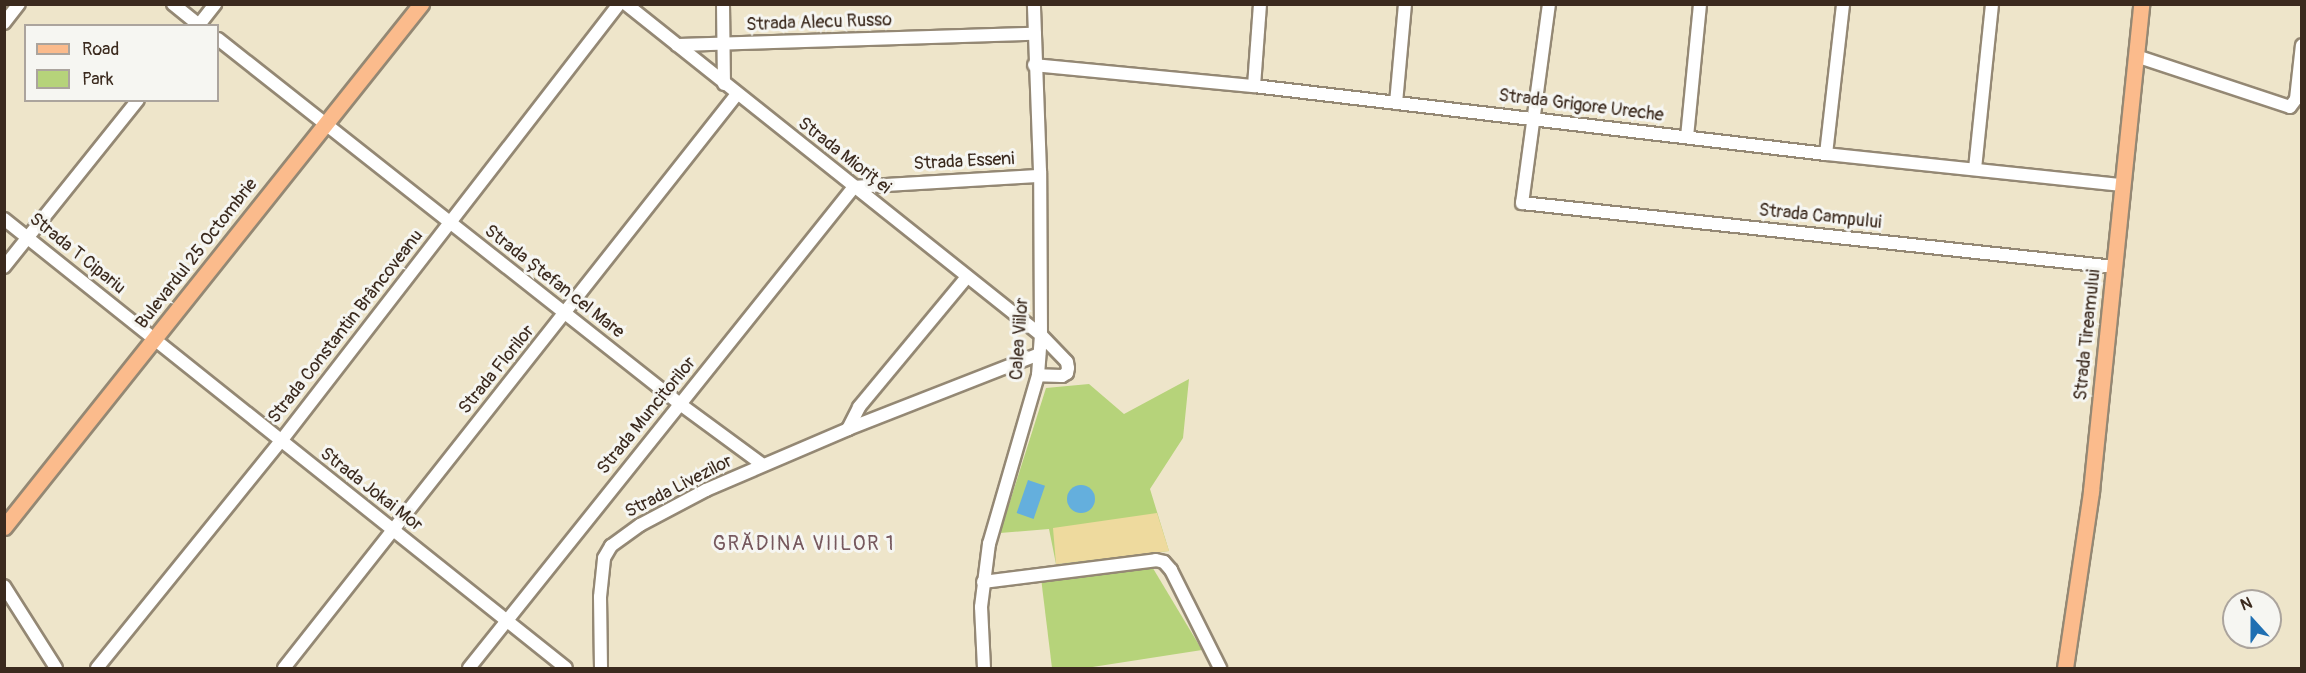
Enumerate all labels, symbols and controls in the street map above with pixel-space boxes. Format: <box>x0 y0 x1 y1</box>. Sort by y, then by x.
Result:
street label: Strada Alecu Russo <box>746 10 892 36</box>
legend <box>24 24 219 102</box>
text: Road <box>82 38 119 61</box>
text: Park <box>82 68 114 91</box>
street label: Strada Grigore Ureche <box>1497 85 1665 127</box>
street label: Strada Mioriței <box>793 113 895 199</box>
street label: Strada Esseni <box>913 149 1015 175</box>
street label: Bulevardul 25 Octombrie <box>132 174 262 334</box>
street label: Strada Campului <box>1758 200 1882 234</box>
street label: Strada T Cipariu <box>25 209 129 299</box>
street label: Strada Ștefan cel Mare <box>480 221 628 343</box>
street label: Strada Constantin Brâncoveanu <box>264 226 428 428</box>
street label: Strada Tireamului <box>2070 268 2106 402</box>
street label: Calea Viilor <box>1006 297 1034 381</box>
street label: Strada Florilor <box>454 321 540 419</box>
street label: Strada Muncitorilor <box>593 353 701 479</box>
street label: Strada Jokai Mor <box>316 443 426 537</box>
street label: Strada Livezilor <box>622 451 736 523</box>
district label: GRĂDINA VIILOR 1 <box>713 531 895 555</box>
north arrow <box>2222 589 2282 649</box>
text: N <box>2238 593 2255 615</box>

